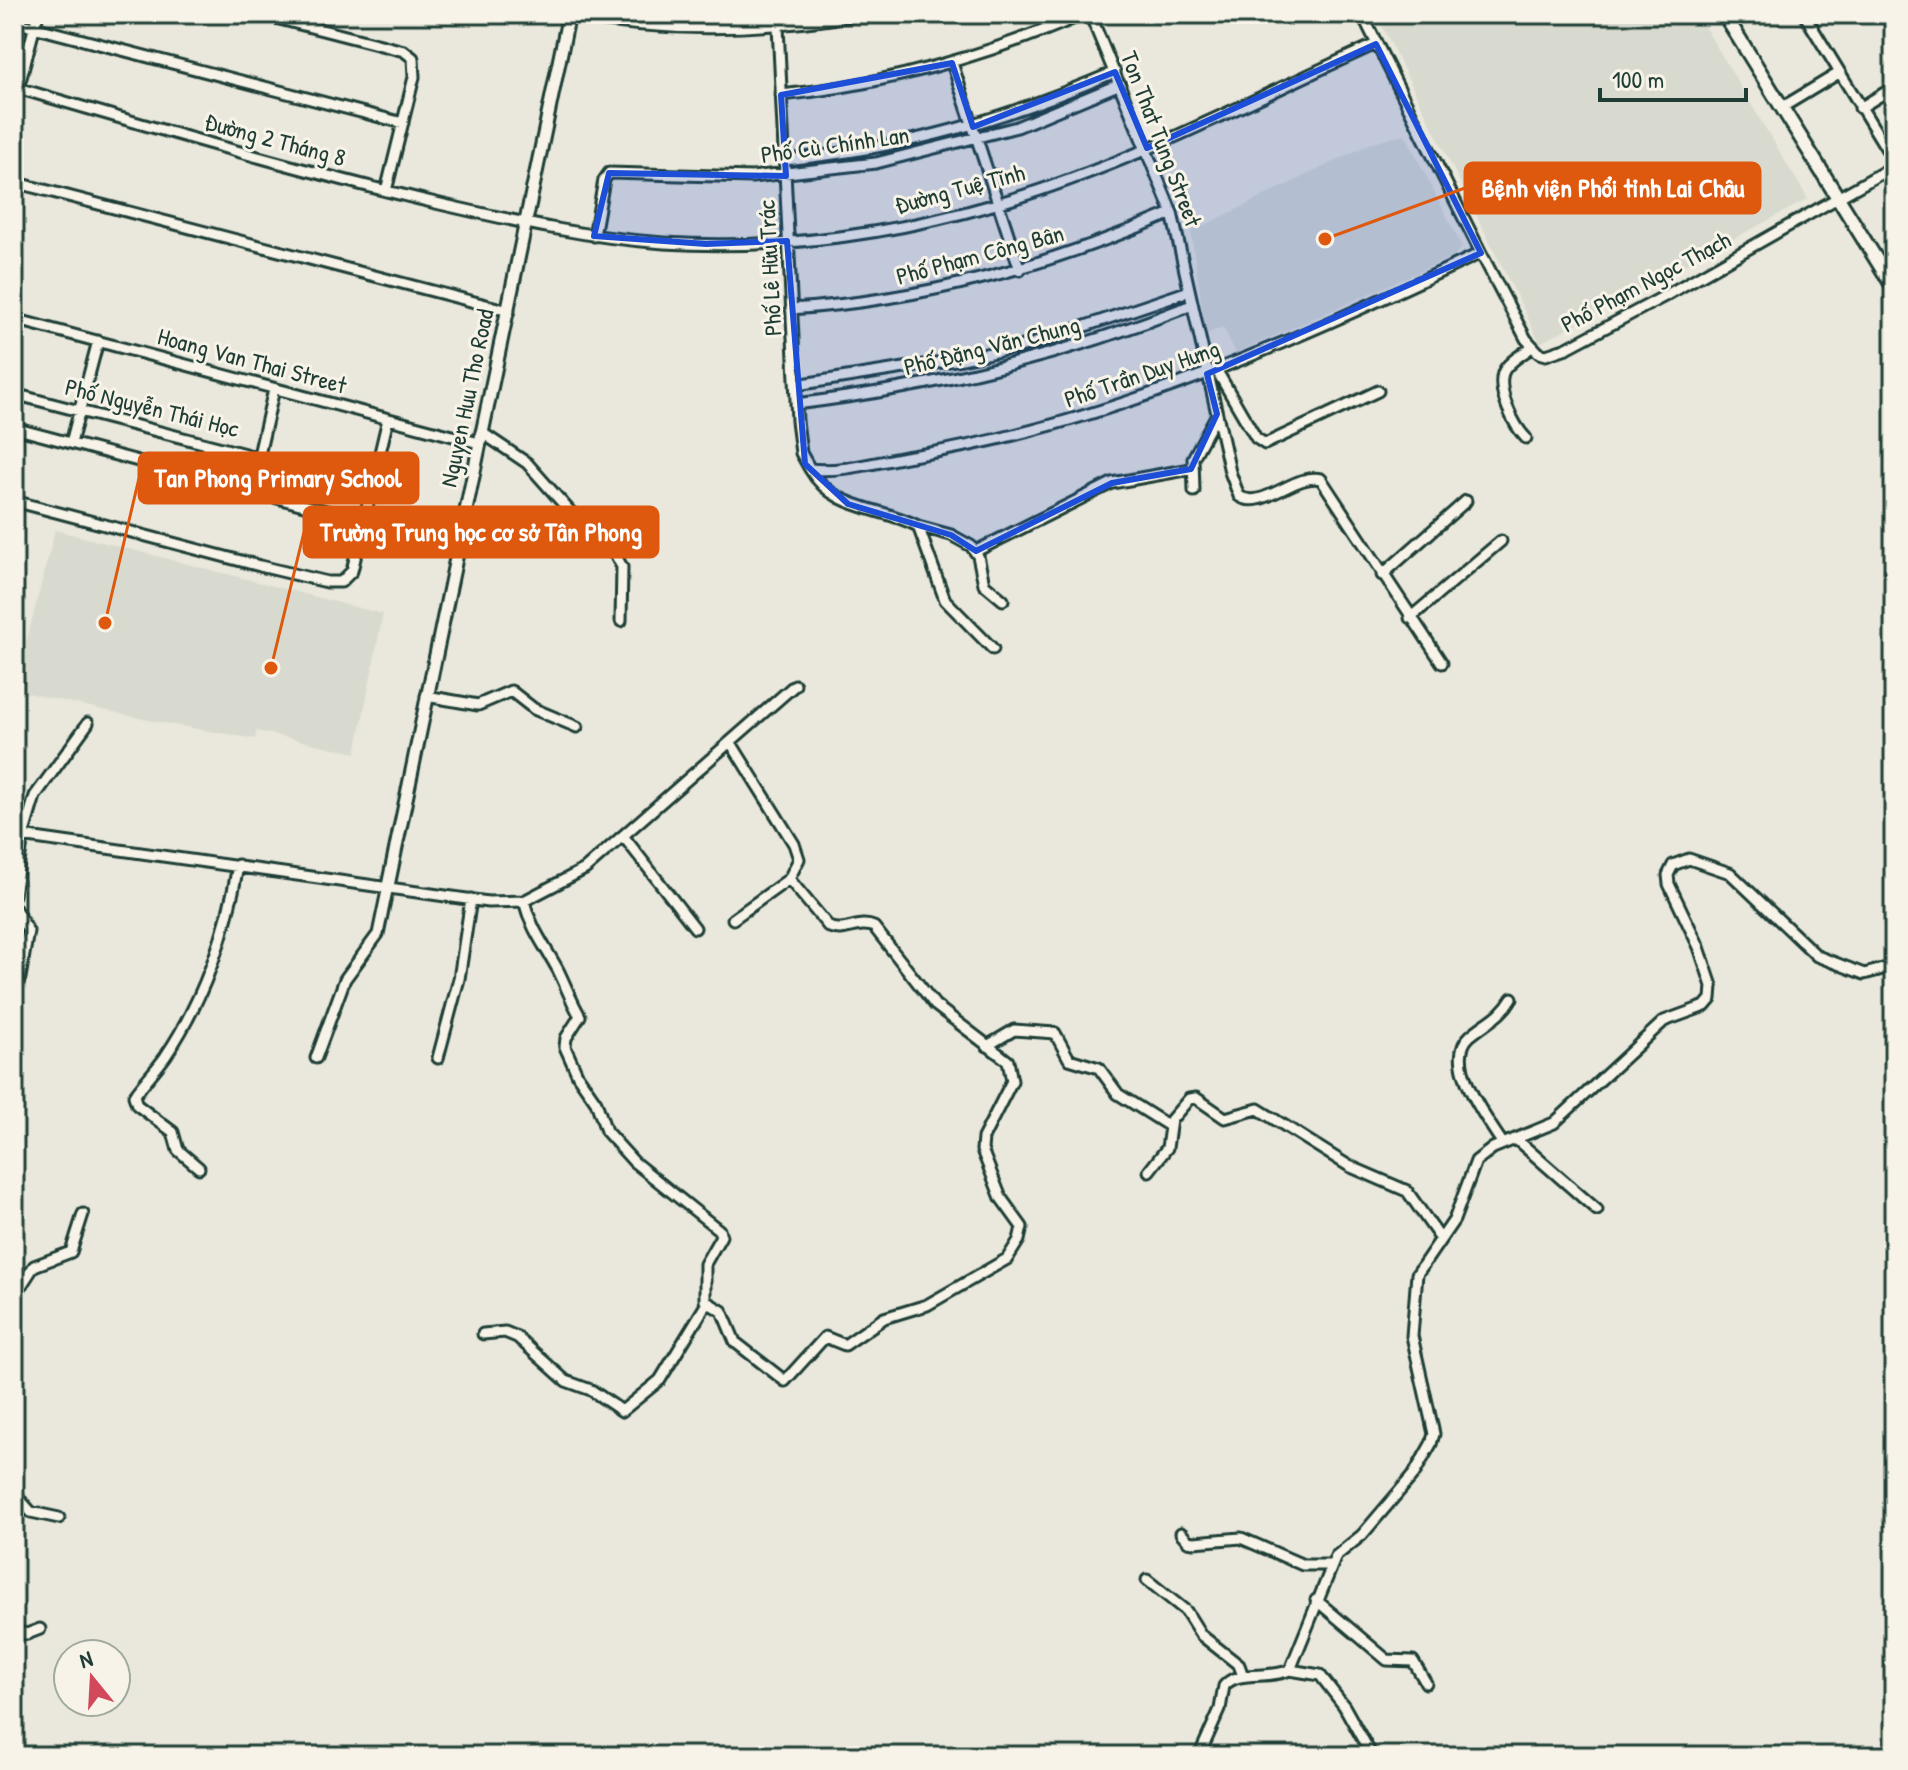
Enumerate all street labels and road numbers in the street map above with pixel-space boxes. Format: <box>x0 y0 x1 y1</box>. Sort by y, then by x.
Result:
street label: Ton That Tung Street <box>1114 46 1210 232</box>
street label: Đường 2 Tháng 8 <box>201 105 349 173</box>
street label: Phố Cù Chính Lan <box>759 118 911 170</box>
street label: Đường Tuệ Tĩnh <box>891 155 1028 221</box>
street label: Phố Lê Hữu Trác <box>749 199 789 337</box>
street label: Phố Phạm Công Bân <box>893 216 1067 292</box>
street label: Phố Phạm Ngọc Thạch <box>1555 223 1736 339</box>
street label: Nguyen Huu Tho Road <box>432 306 500 490</box>
street label: Phố Đặng Văn Chung <box>901 308 1083 382</box>
street label: Hoang Van Thai Street <box>154 319 351 401</box>
street label: Phố Trần Duy Hưng <box>1060 332 1224 415</box>
street label: Phố Nguyễn Thái Học <box>62 370 243 444</box>

